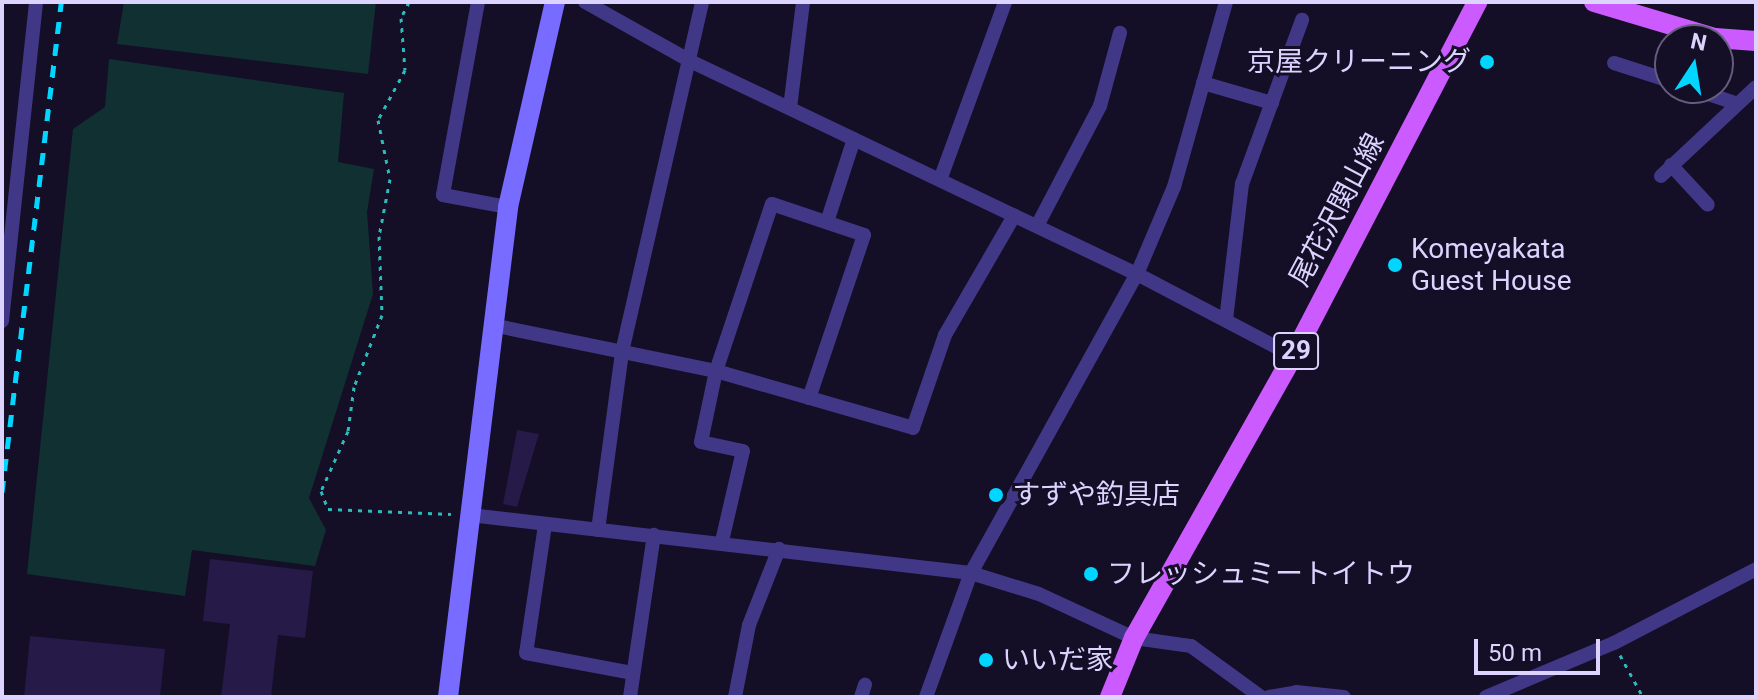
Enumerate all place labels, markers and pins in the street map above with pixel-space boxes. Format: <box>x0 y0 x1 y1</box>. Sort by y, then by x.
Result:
place label: 京屋クリーニング <box>1247 45 1471 79</box>
marker: 京屋クリーニング <box>1478 53 1496 71</box>
place label: Komeyakata Guest House <box>1411 232 1572 298</box>
marker: Komeyakata Guest House <box>1386 256 1404 274</box>
place label: すずや釣具店 <box>1012 478 1180 512</box>
marker: すずや釣具店 <box>987 486 1005 504</box>
place label: フレッシュミートイトウ <box>1107 557 1415 591</box>
marker: フレッシュミートイトウ <box>1082 565 1100 583</box>
place label: いいだ家 <box>1002 643 1114 677</box>
marker: いいだ家 <box>977 651 995 669</box>

